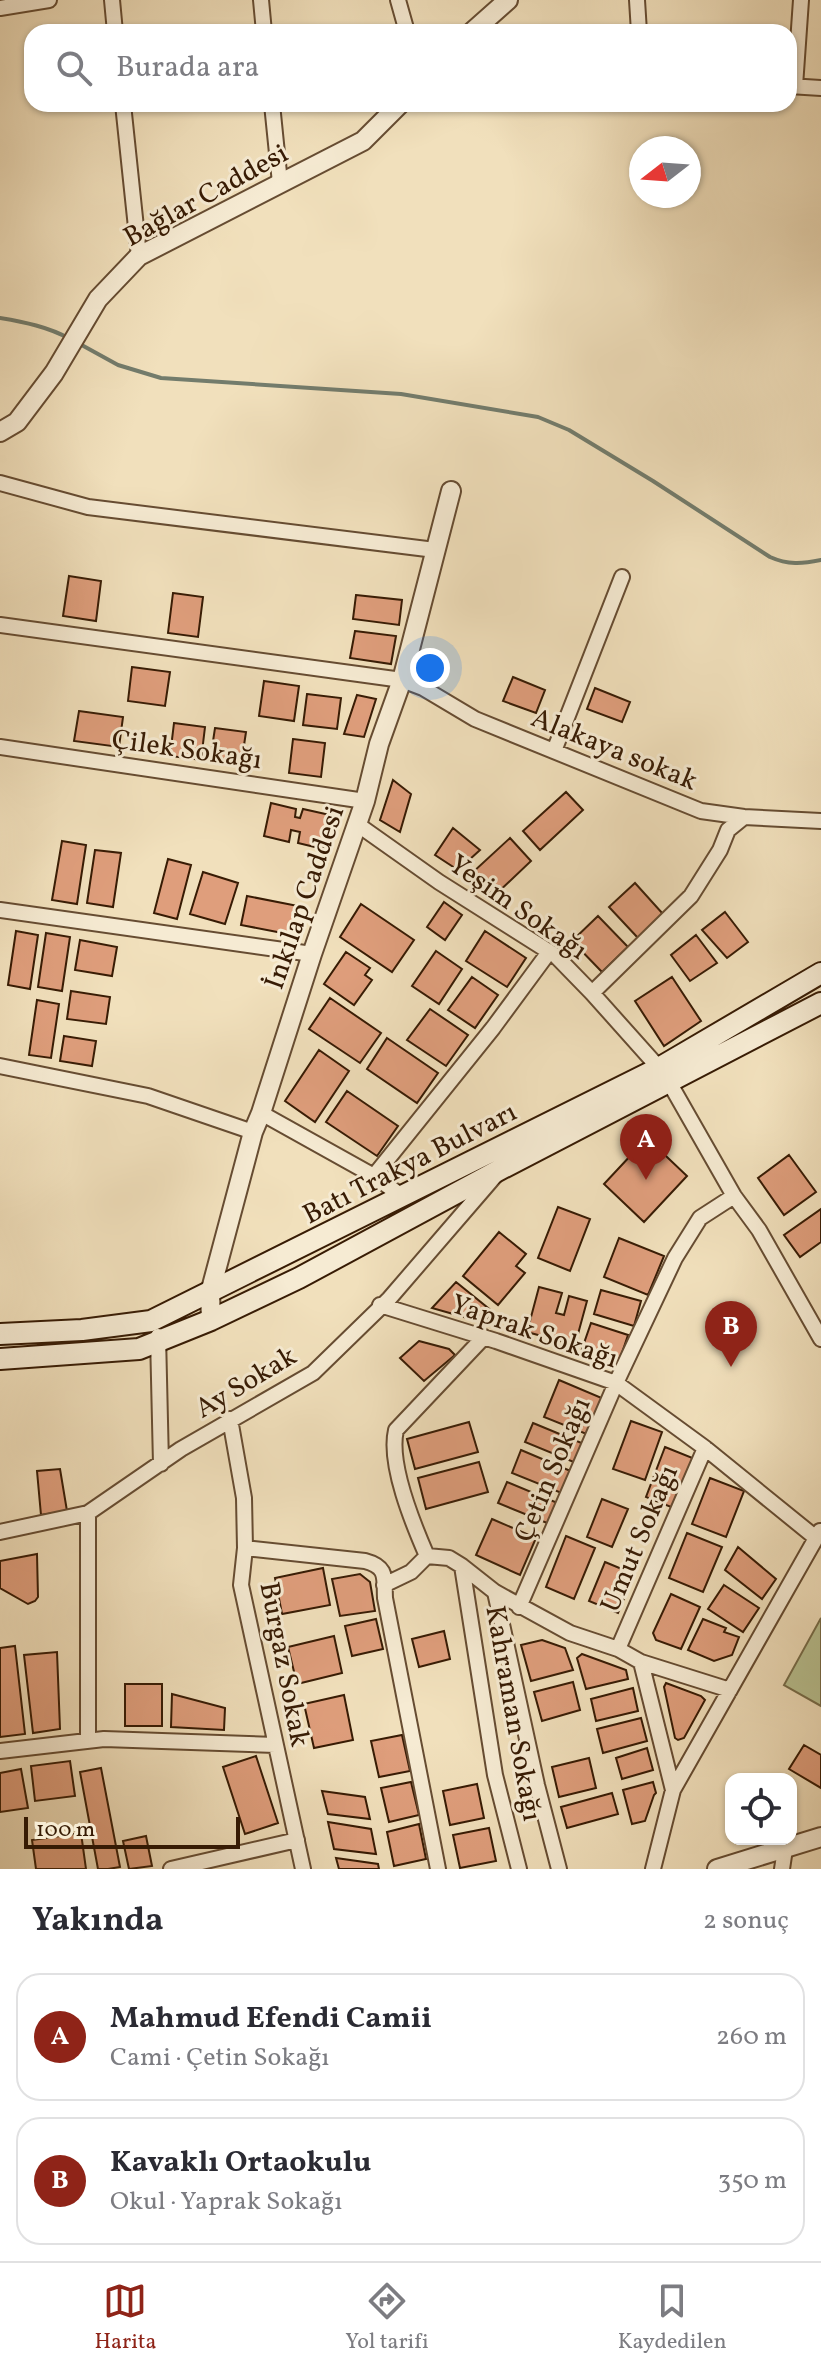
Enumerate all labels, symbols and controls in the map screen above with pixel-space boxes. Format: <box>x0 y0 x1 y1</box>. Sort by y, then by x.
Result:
search box <box>24 24 797 112</box>
icon: search <box>52 46 96 90</box>
text: Burada ara <box>116 47 259 89</box>
street label: Bağlar Caddesi <box>117 135 296 258</box>
north arrow <box>629 136 701 208</box>
your location <box>410 648 450 688</box>
street label: Alakaya sokak <box>525 699 703 801</box>
street label: Çilek Sokağı <box>109 721 264 780</box>
street label: İnkılap Caddesi <box>256 801 355 995</box>
street label: Yeşim Sokağı <box>440 846 595 970</box>
street label: Batı Trakya Bulvarı <box>296 1093 524 1235</box>
pin: A <box>620 1114 672 1180</box>
street label: Yaprak Sokağı <box>445 1286 623 1379</box>
pin: B <box>705 1301 757 1367</box>
street label: Ay Sokak <box>188 1337 305 1429</box>
street label: Çetin Sokağı <box>505 1391 601 1549</box>
street label: Umut Sokağı <box>592 1459 689 1619</box>
street label: Burgaz Sokak <box>248 1579 319 1750</box>
street label: Kahraman Sokağı <box>474 1603 551 1824</box>
map controls <box>725 1773 797 1845</box>
button: locate <box>725 1773 797 1845</box>
scale bar <box>24 1813 240 1849</box>
text: 100 m <box>36 1815 95 1846</box>
text: Yakında <box>32 1898 164 1945</box>
text: 2 sonuç <box>703 1903 789 1939</box>
text: Mahmud Efendi Camii <box>110 1998 432 2040</box>
text: A <box>51 2019 69 2055</box>
text: 260 m <box>716 2019 787 2055</box>
text: Cami · Çetin Sokağı <box>110 2040 329 2076</box>
text: Kavaklı Ortaokulu <box>110 2142 371 2184</box>
text: B <box>51 2163 69 2199</box>
text: 350 m <box>718 2163 787 2199</box>
text: Okul · Yaprak Sokağı <box>110 2184 342 2220</box>
tab: Harita <box>94 2279 156 2358</box>
tab: Yol tarifi <box>345 2279 429 2358</box>
tab: Kaydedilen <box>618 2279 727 2358</box>

